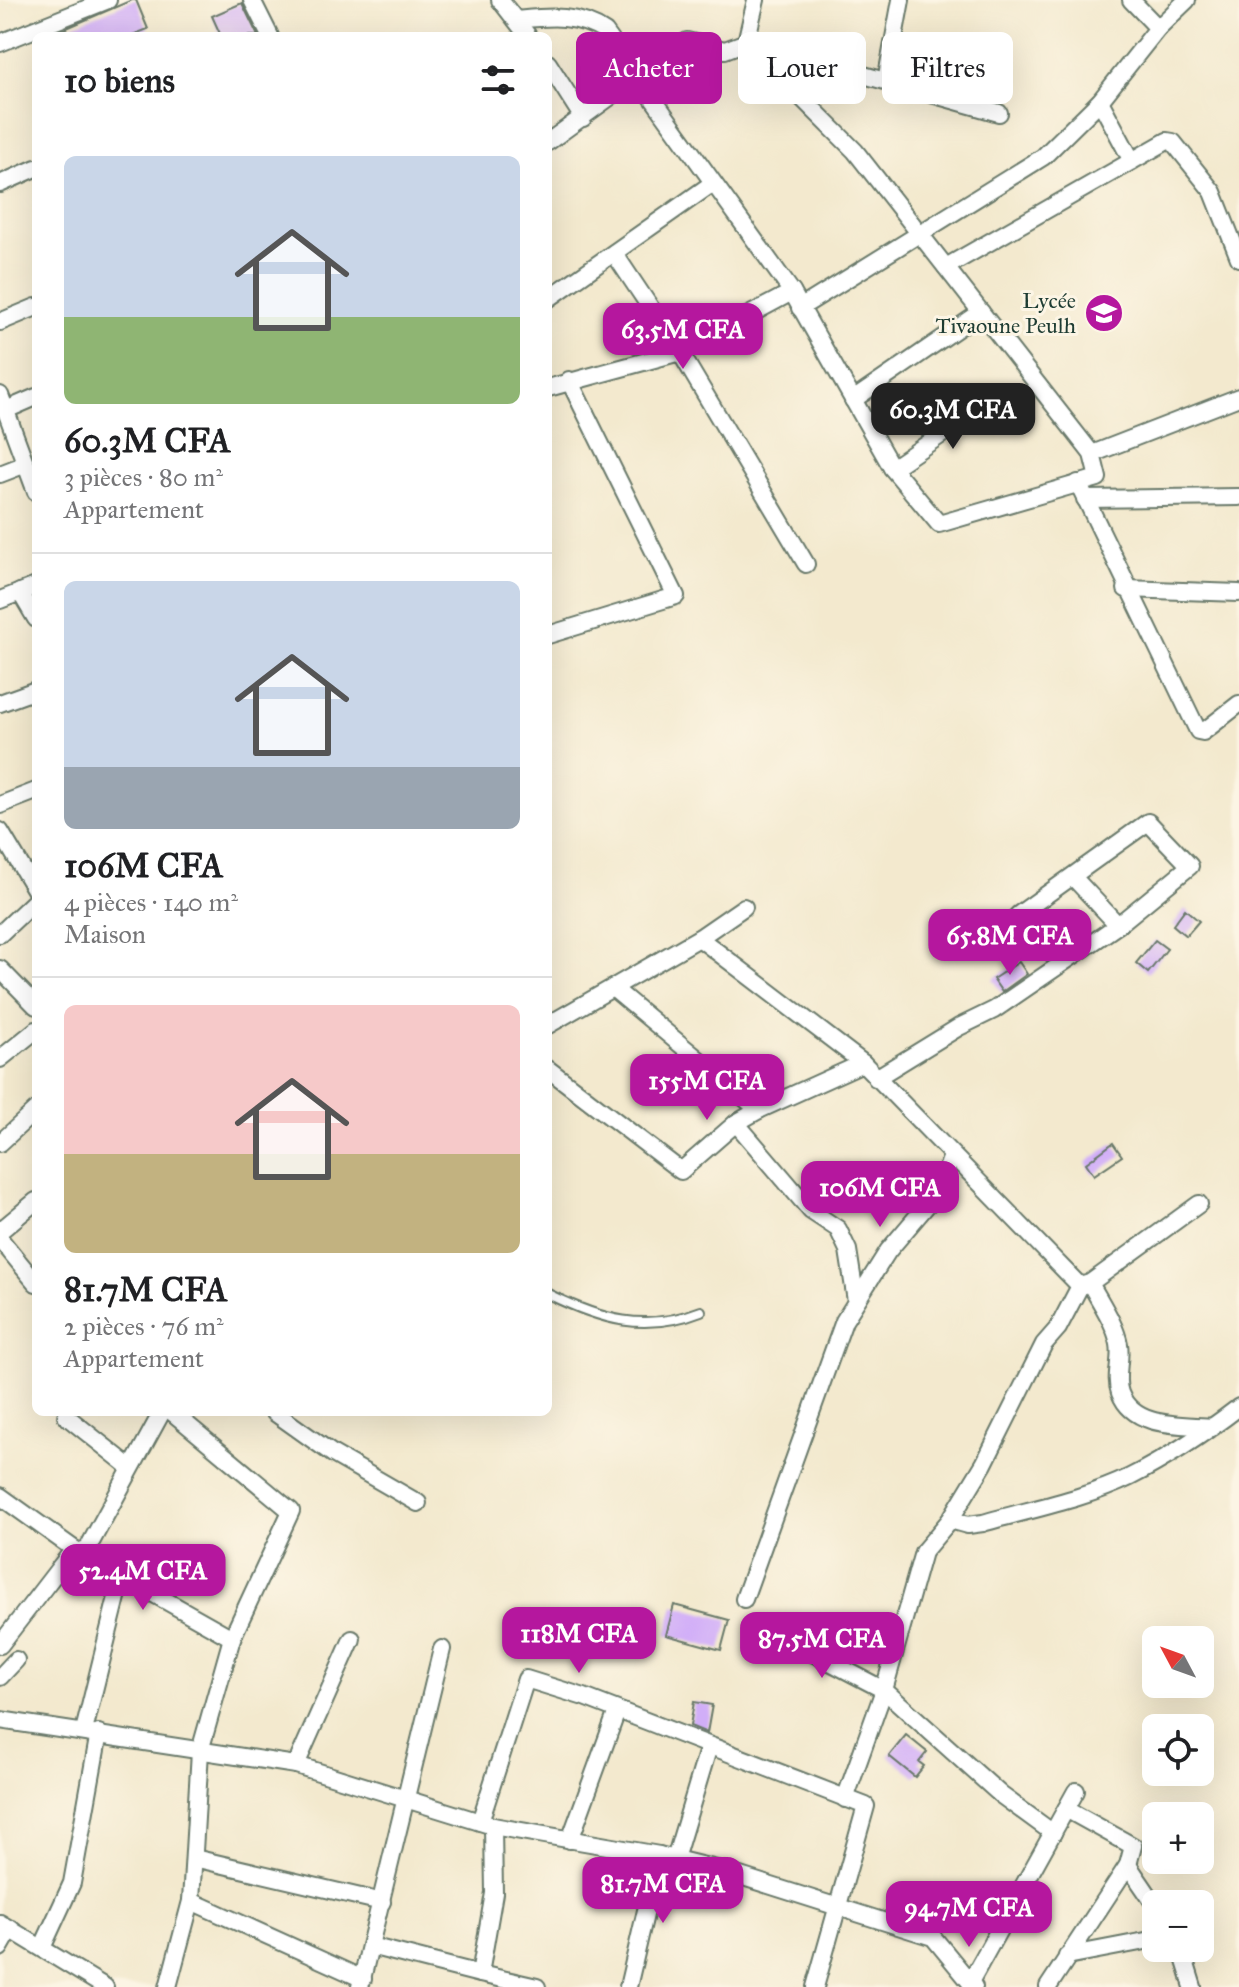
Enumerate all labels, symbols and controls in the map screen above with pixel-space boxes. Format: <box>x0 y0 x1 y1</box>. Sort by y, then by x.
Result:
chip: Acheter <box>576 32 722 104</box>
chip: Louer <box>738 32 866 104</box>
chip: Filtres <box>882 32 1013 104</box>
icon: filters <box>476 58 520 102</box>
text: 10 biens <box>64 60 175 101</box>
icon: home <box>220 208 364 352</box>
place label: Lycée Tivaoune Peulh <box>935 287 1076 339</box>
school or university icon: Lycée Tivaoune Peulh <box>1083 292 1125 334</box>
pin: 63.5M CFA <box>591 303 775 371</box>
text: 63.5M CFA <box>621 313 745 345</box>
pin: 60.3M CFA <box>861 383 1045 451</box>
text: 60.3M CFA <box>889 393 1017 425</box>
text: 60.3M CFA <box>64 420 231 461</box>
text: 3 pièces · 80 m² <box>64 461 223 493</box>
text: Appartement <box>64 493 204 525</box>
icon: home <box>220 633 364 777</box>
text: 106M CFA <box>64 845 224 886</box>
text: 4 pièces · 140 m² <box>64 886 238 918</box>
pin: 65.8M CFA <box>918 909 1102 977</box>
text: Maison <box>64 918 146 950</box>
text: 65.8M CFA <box>946 919 1074 951</box>
pin: 155M CFA <box>624 1054 790 1122</box>
icon: home <box>220 1057 364 1201</box>
text: 155M CFA <box>648 1064 766 1096</box>
pin: 106M CFA <box>797 1161 963 1229</box>
text: 106M CFA <box>819 1171 941 1203</box>
text: 81.7M CFA <box>64 1269 228 1310</box>
text: 2 pièces · 76 m² <box>64 1310 224 1342</box>
text: Appartement <box>64 1342 204 1374</box>
pin: 52.4M CFA <box>51 1544 235 1612</box>
text: 52.4M CFA <box>79 1554 207 1586</box>
pin: 118M CFA <box>496 1607 662 1675</box>
pin: 87.5M CFA <box>730 1612 914 1680</box>
text: 118M CFA <box>520 1617 638 1649</box>
text: 87.5M CFA <box>758 1622 886 1654</box>
north arrow <box>1142 1626 1214 1698</box>
map controls <box>1142 1626 1214 1962</box>
button: locate <box>1142 1714 1214 1786</box>
button: + <box>1142 1802 1214 1874</box>
pin: 81.7M CFA <box>571 1857 755 1925</box>
text: 81.7M CFA <box>600 1867 726 1899</box>
pin: 94.7M CFA <box>877 1881 1061 1949</box>
button: − <box>1142 1890 1214 1962</box>
text: 94.7M CFA <box>904 1891 1034 1923</box>

